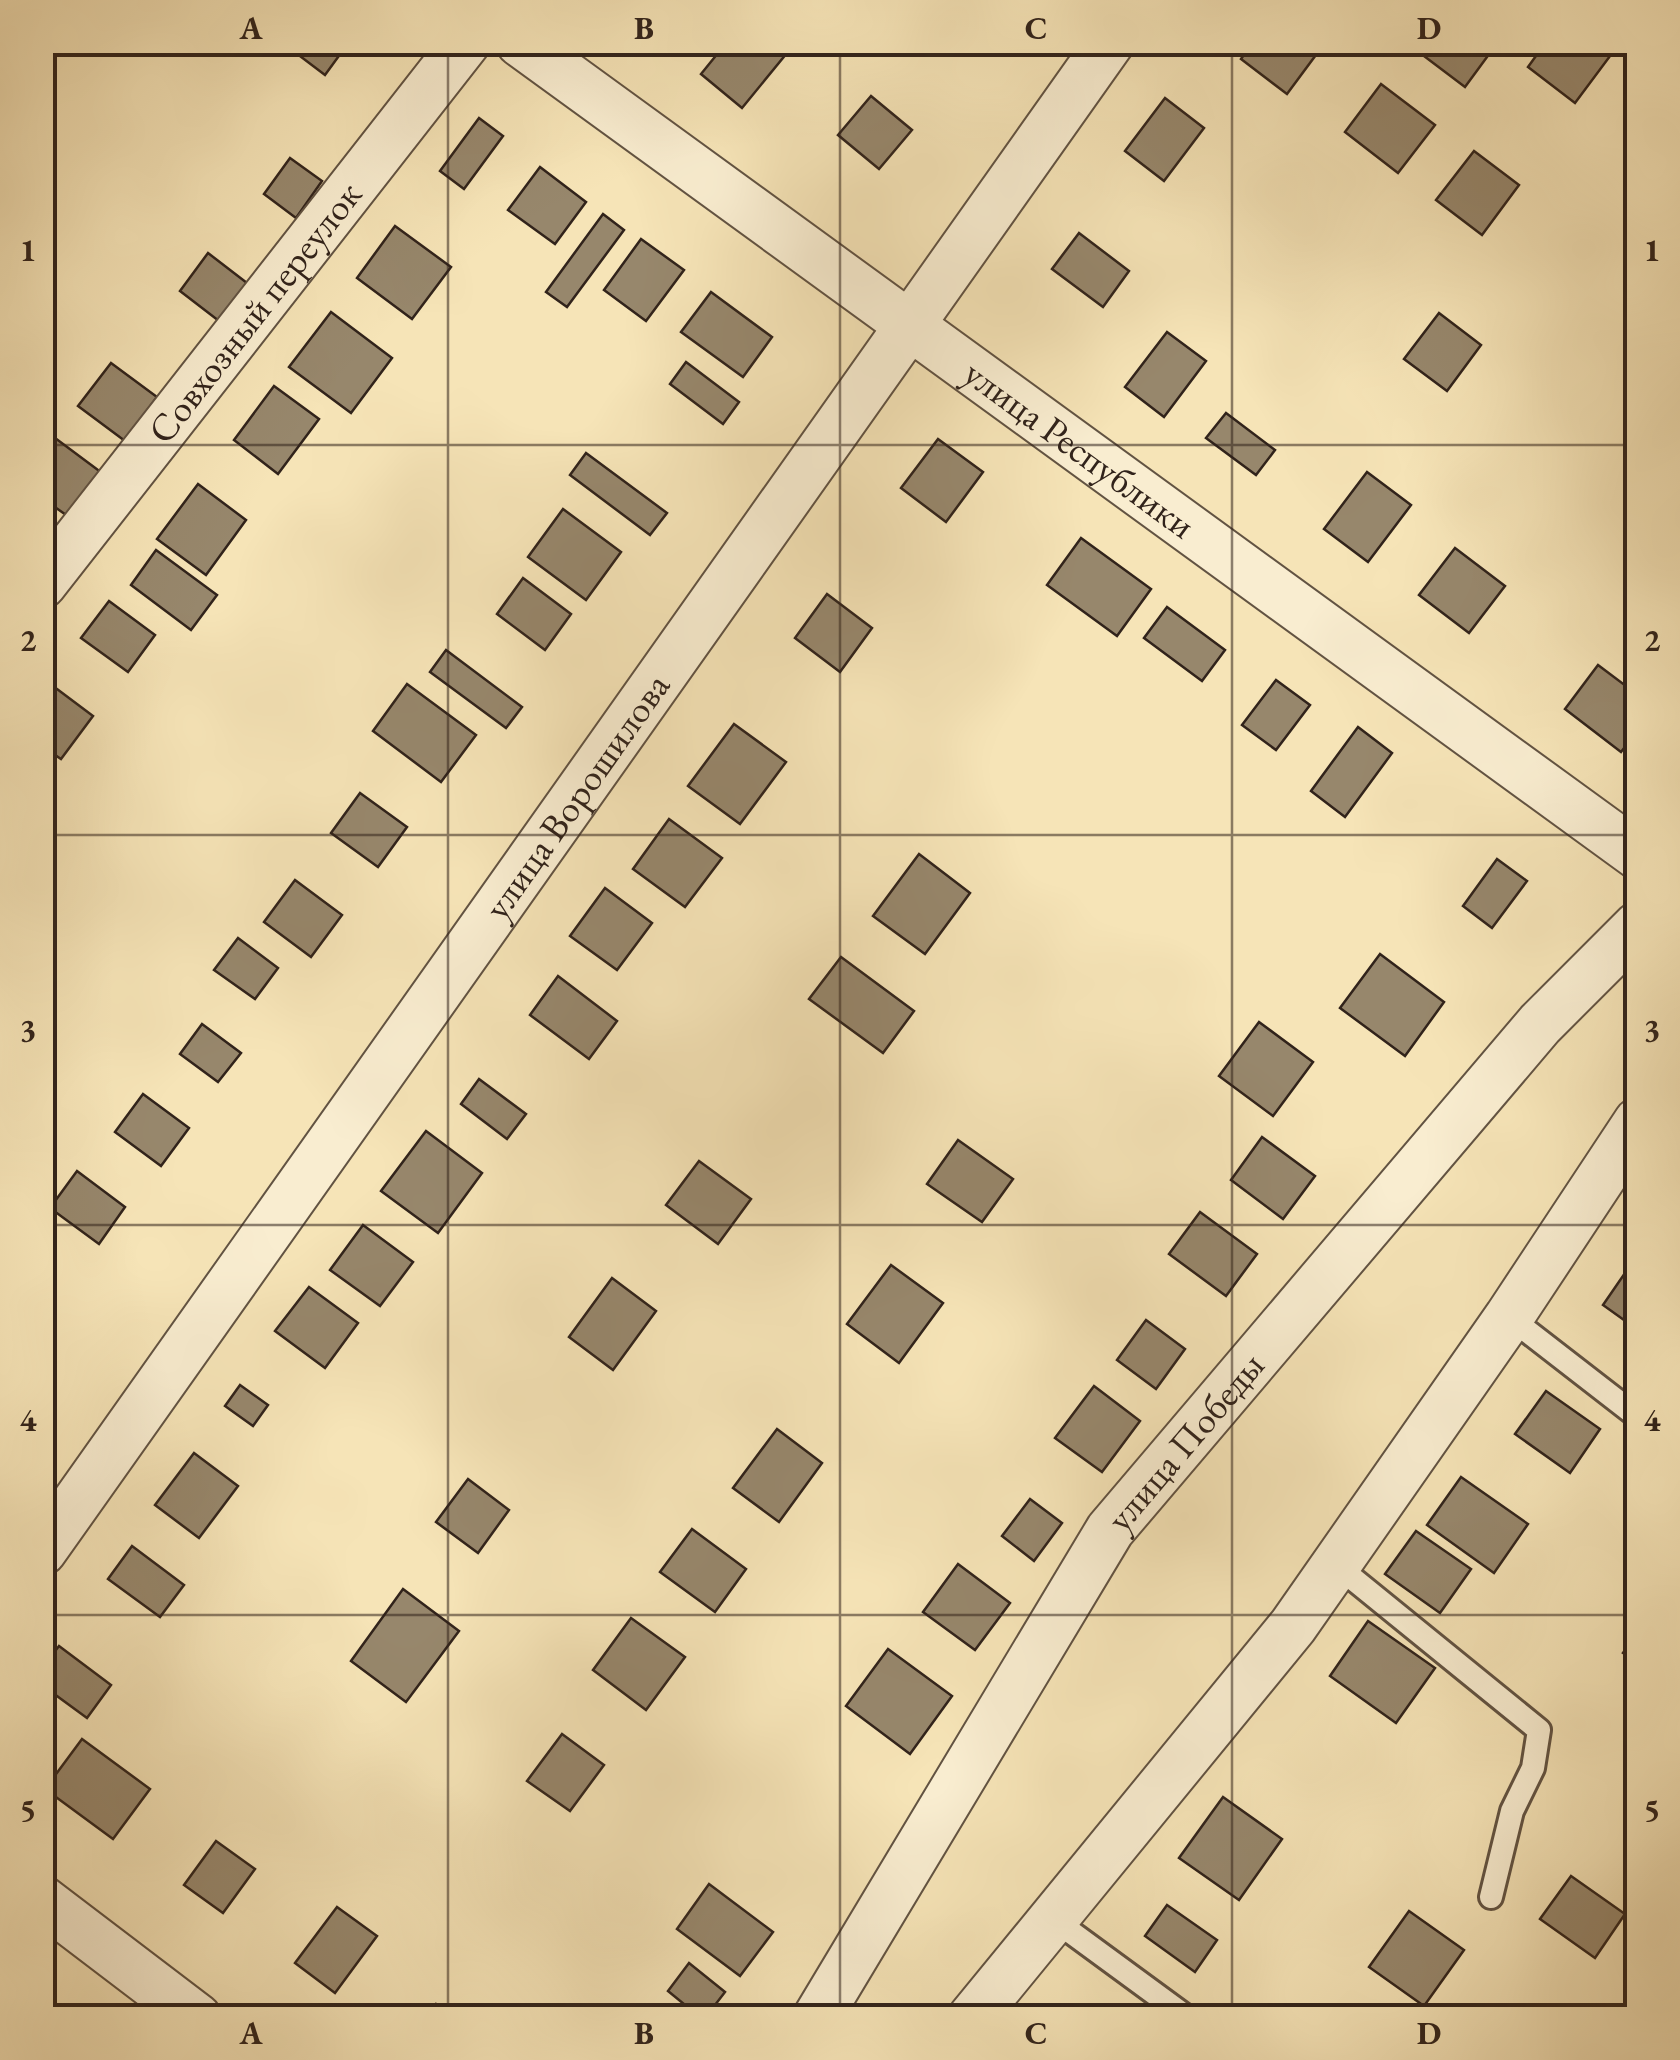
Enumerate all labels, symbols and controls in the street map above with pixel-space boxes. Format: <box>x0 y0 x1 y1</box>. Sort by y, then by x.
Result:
text: A <box>238 7 263 49</box>
text: B <box>634 7 654 49</box>
text: C <box>1025 7 1047 49</box>
text: D <box>1417 7 1441 49</box>
street label: Совхозный переулок <box>136 171 372 453</box>
text: 1 <box>20 229 36 271</box>
text: 1 <box>1644 229 1660 271</box>
street label: улица Республики <box>955 348 1205 549</box>
text: 2 <box>20 619 37 661</box>
text: 2 <box>1644 619 1661 661</box>
street label: улица Ворошилова <box>472 662 680 929</box>
text: 3 <box>20 1009 36 1051</box>
text: 3 <box>1644 1009 1660 1051</box>
street label: улица Победы <box>1095 1342 1275 1541</box>
text: 4 <box>20 1399 38 1441</box>
text: 4 <box>1644 1399 1662 1441</box>
text: 5 <box>20 1789 36 1831</box>
text: 5 <box>1644 1789 1660 1831</box>
text: A <box>238 2012 263 2054</box>
text: B <box>634 2012 654 2054</box>
text: C <box>1025 2012 1047 2054</box>
text: D <box>1417 2012 1441 2054</box>

